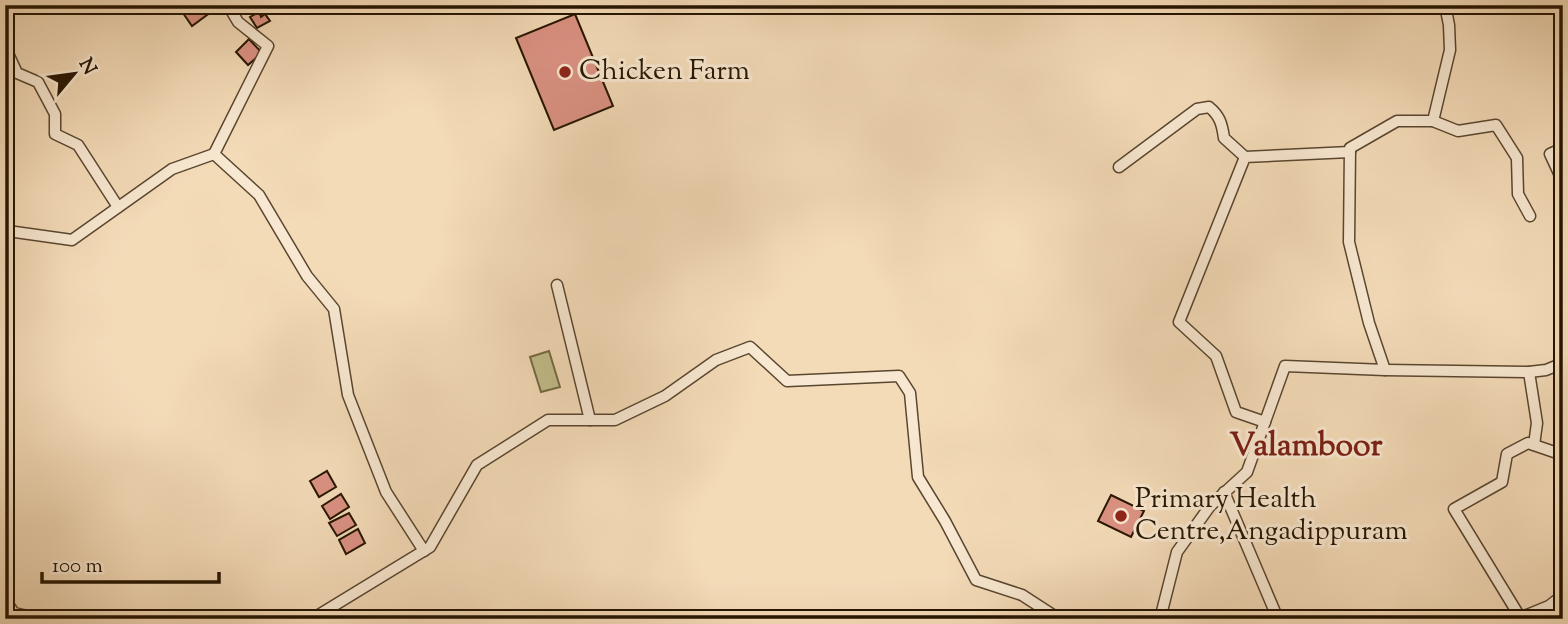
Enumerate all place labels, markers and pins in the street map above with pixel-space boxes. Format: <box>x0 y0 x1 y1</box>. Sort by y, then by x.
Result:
place label: Chicken Farm <box>579 52 750 92</box>
marker: Chicken Farm <box>557 64 573 80</box>
place label: Primary Health Centre,Angadippuram <box>1135 480 1408 552</box>
marker: Primary Health Centre,Angadippuram <box>1113 508 1129 524</box>

